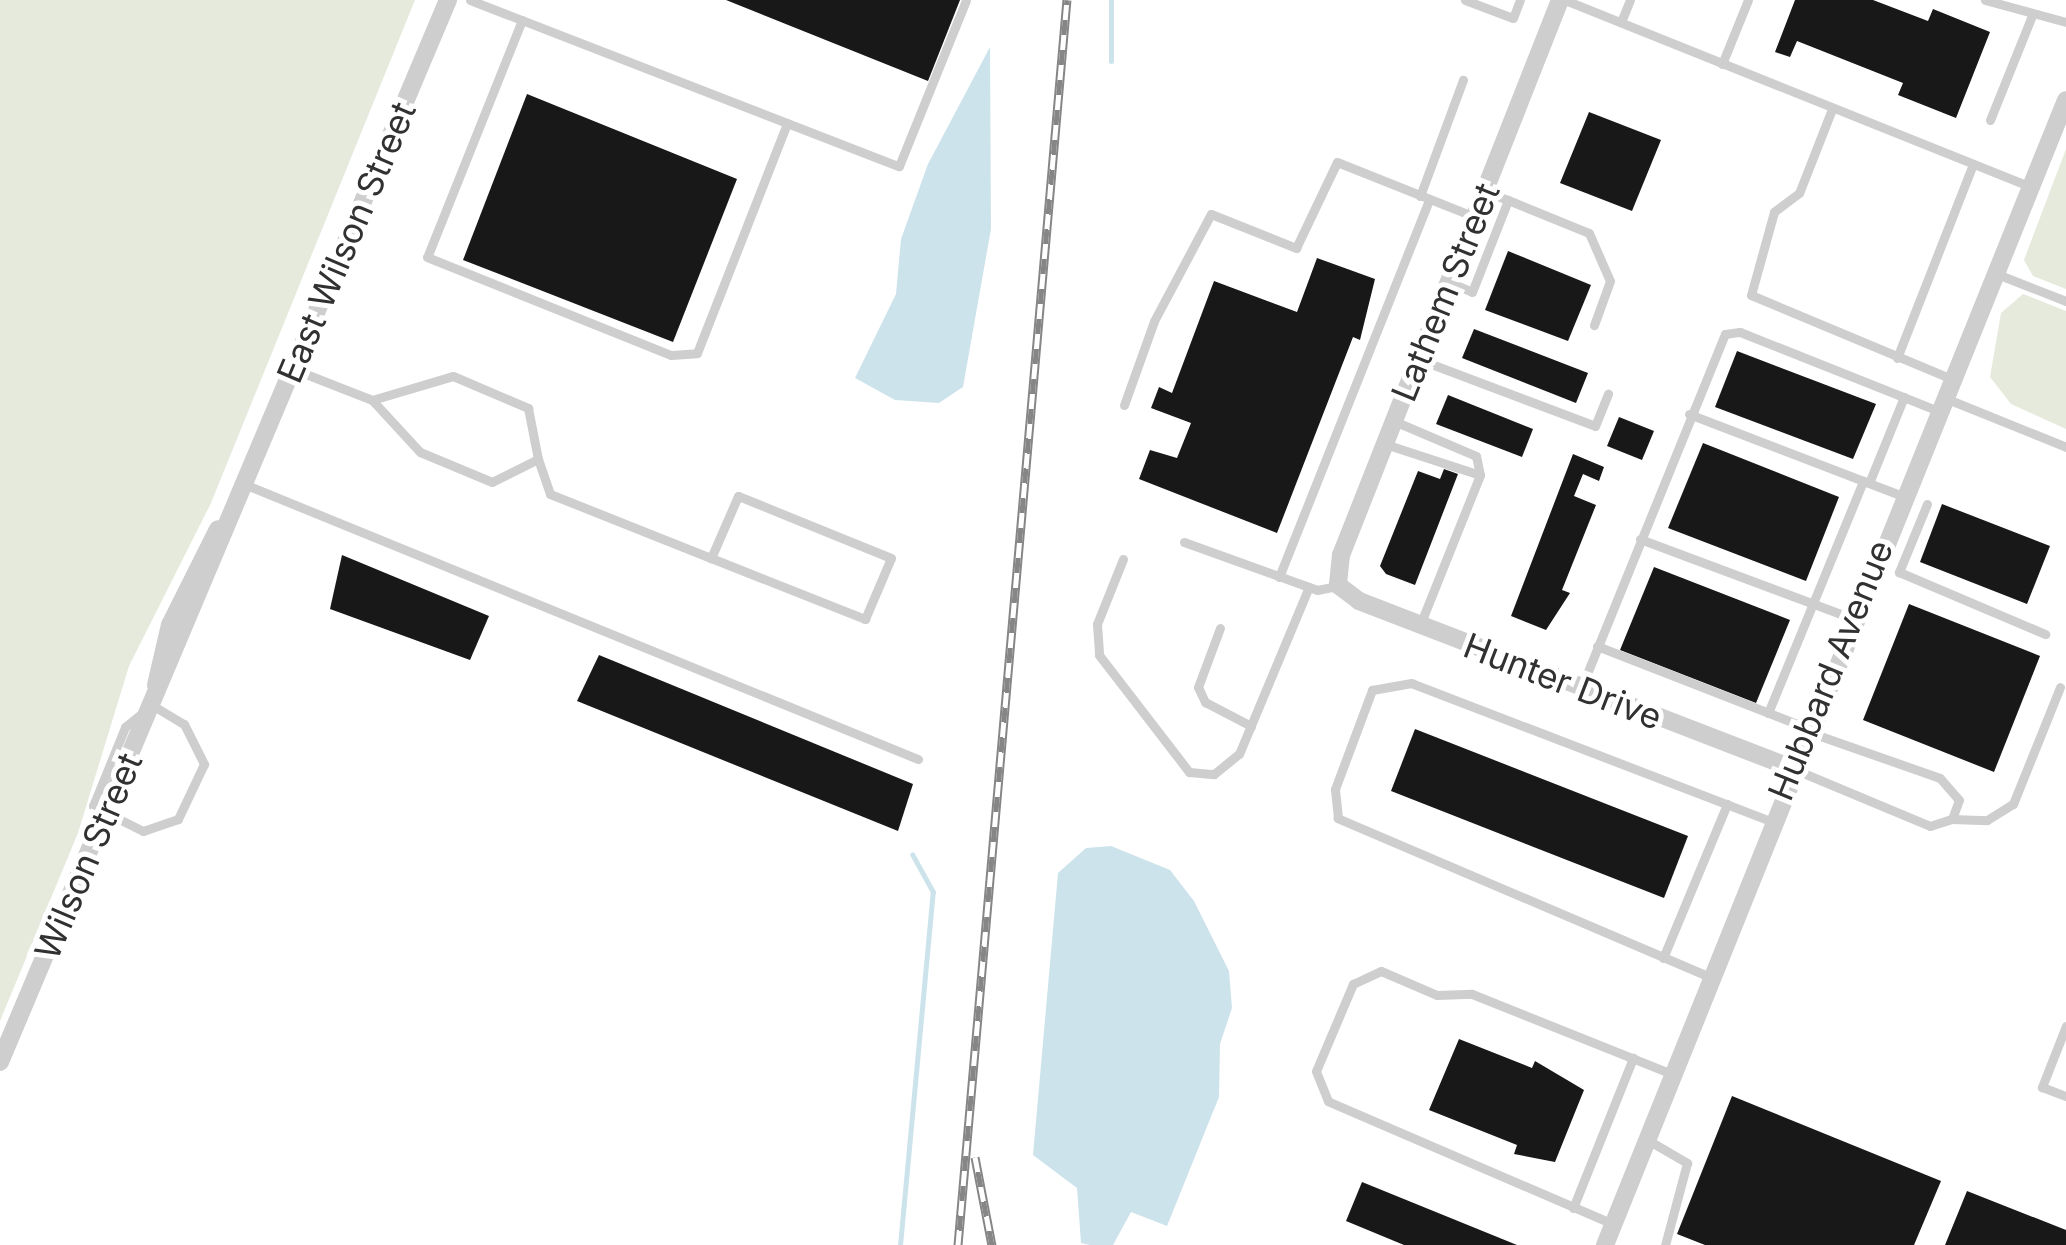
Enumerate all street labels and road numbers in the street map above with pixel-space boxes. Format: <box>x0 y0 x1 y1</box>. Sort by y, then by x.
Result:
street label: East Wilson Street <box>268 95 424 389</box>
street label: Lathem Street <box>1382 177 1508 407</box>
street label: Hubbard Avenue <box>1759 534 1901 806</box>
street label: Hunter Drive <box>1458 624 1668 738</box>
street label: Wilson Street <box>26 746 150 966</box>

